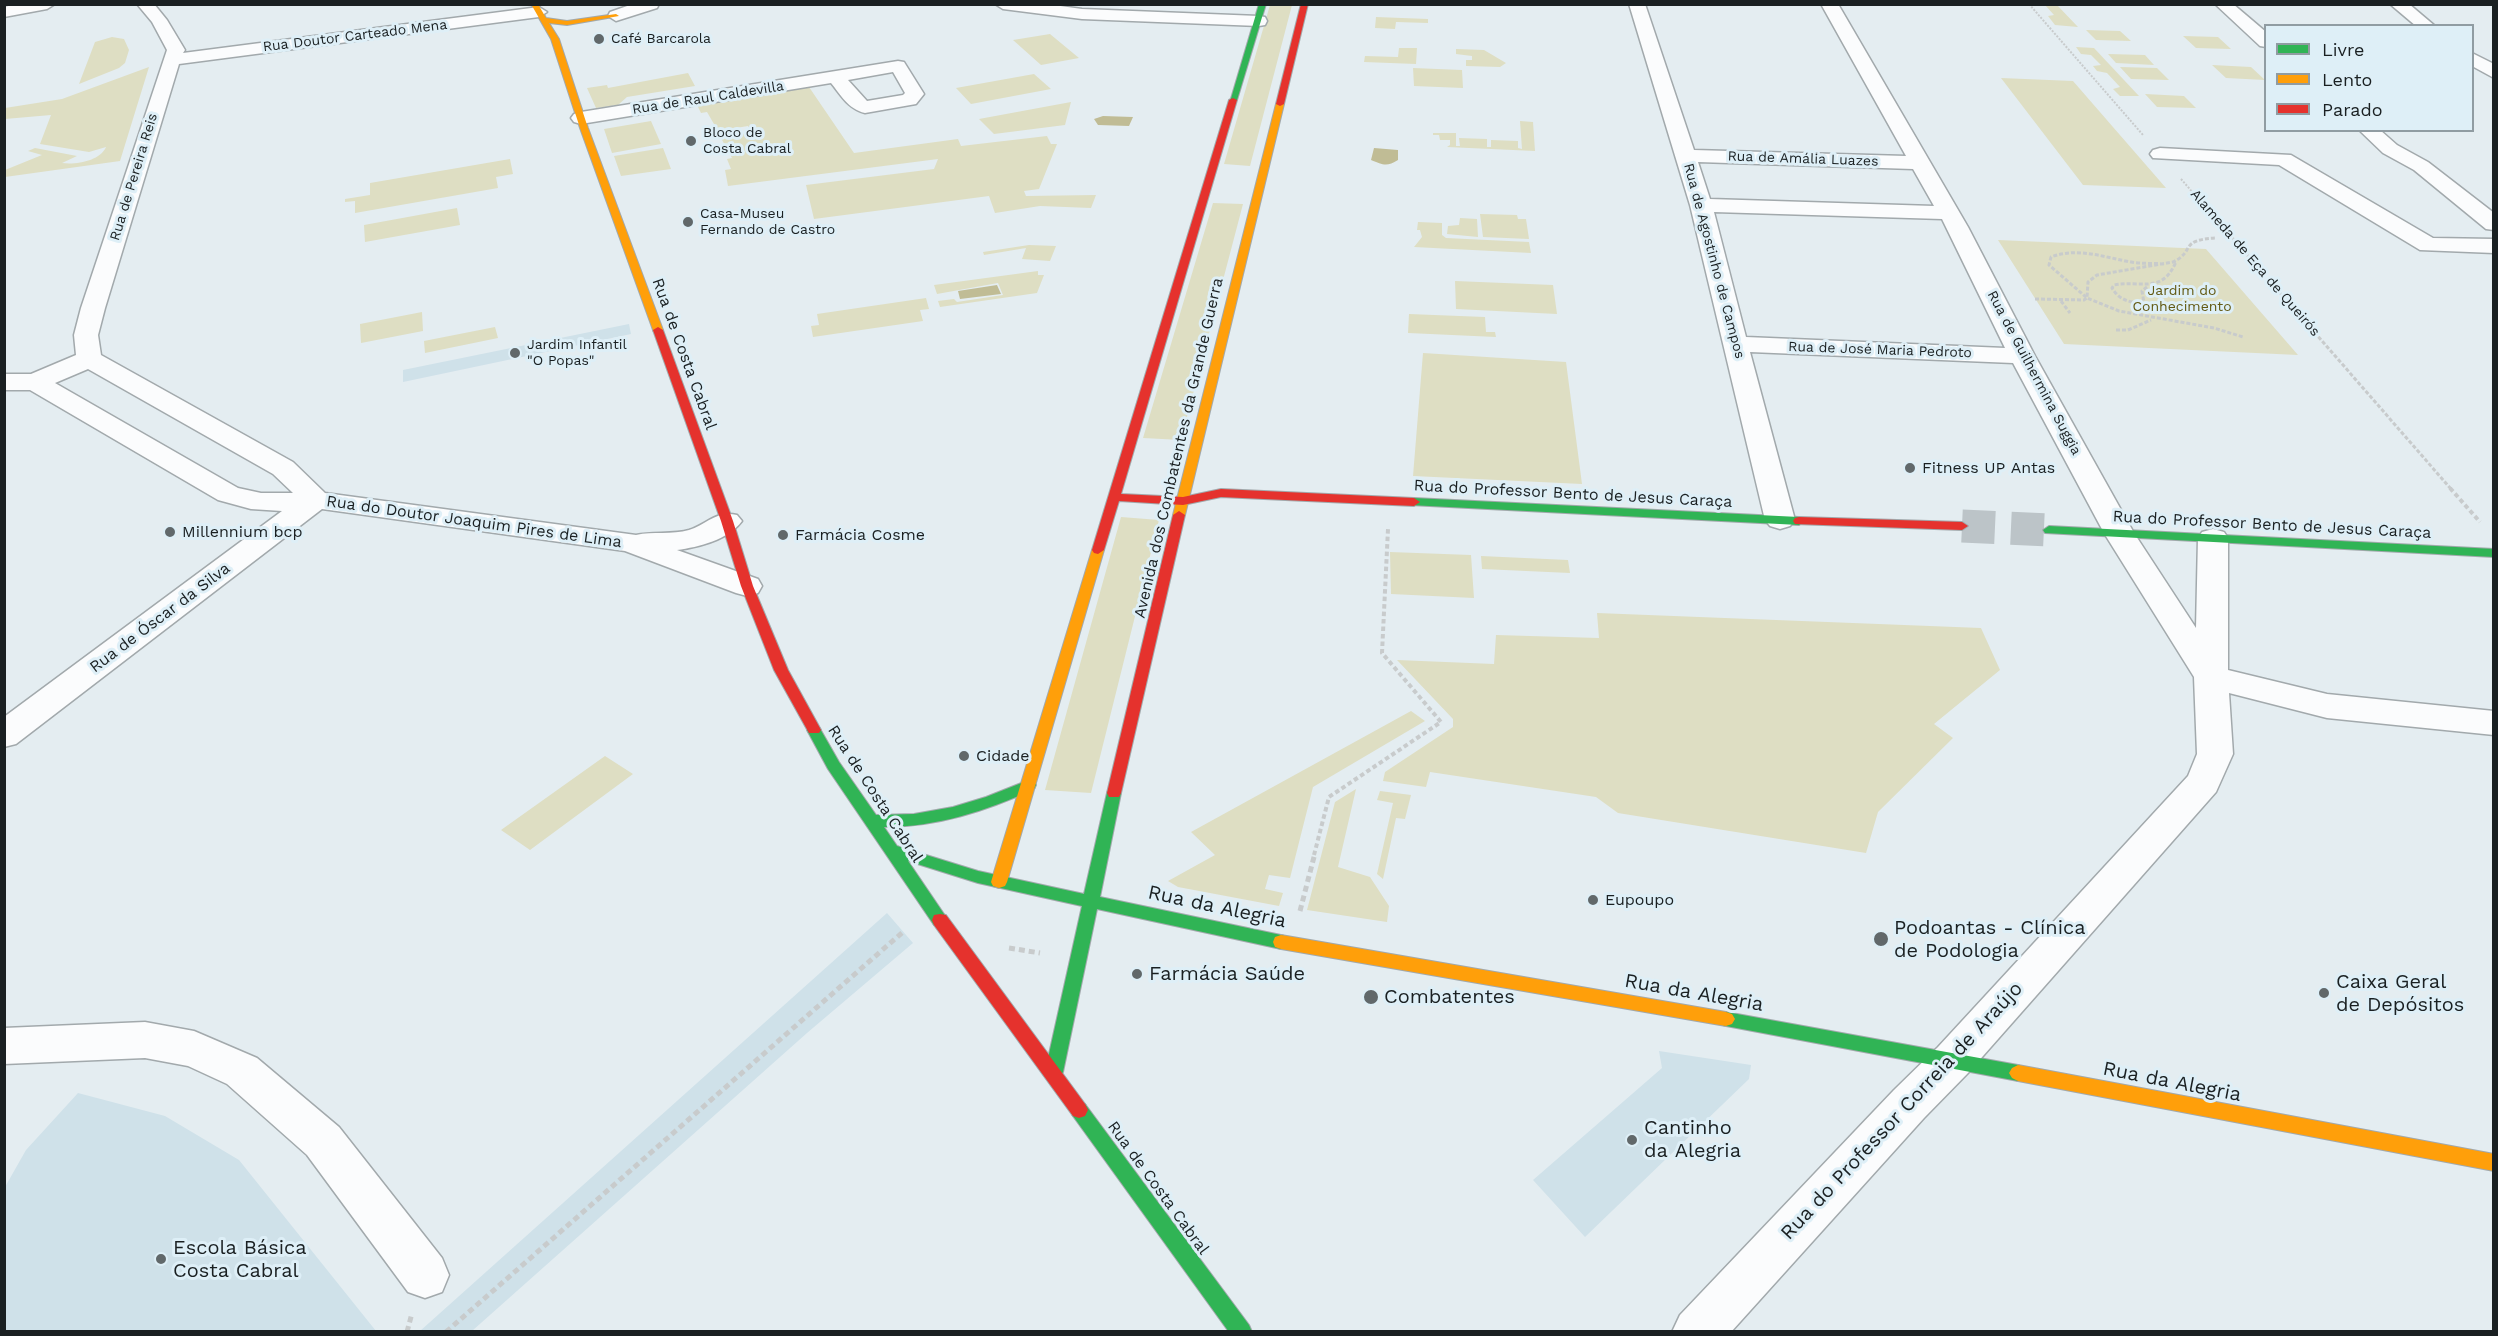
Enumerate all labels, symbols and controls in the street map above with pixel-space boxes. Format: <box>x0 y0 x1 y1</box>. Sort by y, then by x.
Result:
street label: Rua Doutor Carteado Mena <box>262 16 448 56</box>
legend <box>2264 24 2474 132</box>
place label: Café Barcarola <box>611 31 711 47</box>
marker: Café Barcarola <box>592 32 606 46</box>
text: Livre <box>2322 39 2364 60</box>
text: Lento <box>2322 69 2372 90</box>
street label: Rua de Raul Caldevilla <box>631 78 785 118</box>
text: Parado <box>2322 99 2383 120</box>
street label: Rua de Pereira Reis <box>107 111 161 243</box>
place label: Bloco de Costa Cabral <box>703 125 791 158</box>
marker: Bloco de Costa Cabral <box>684 134 698 148</box>
street label: Rua de Amália Luazes <box>1727 148 1879 170</box>
street label: Rua de Agostinho de Campos <box>1680 161 1748 361</box>
street label: Alameda de Eça de Queirós <box>2187 186 2323 340</box>
place label: Casa-Museu Fernando de Castro <box>700 206 835 238</box>
marker: Casa-Museu Fernando de Castro <box>681 215 695 229</box>
street label: Rua de Costa Cabral <box>648 275 720 433</box>
street label: Avenida dos Combatentes da Grande Guerra <box>1130 276 1228 620</box>
park label: Jardim do Conhecimento <box>2132 283 2232 316</box>
street label: Rua de Guilhermina Suggia <box>1983 288 2085 458</box>
place label: Jardim Infantil "O Popas" <box>527 337 627 370</box>
street label: Rua de José Maria Pedroto <box>1788 338 1972 362</box>
marker: Jardim Infantil "O Popas" <box>508 346 522 360</box>
place label: Fitness UP Antas <box>1922 458 2055 478</box>
marker: Fitness UP Antas <box>1903 461 1917 475</box>
street label: Rua do Professor Bento de Jesus Caraça <box>1413 476 1733 512</box>
street label: Rua do Doutor Joaquim Pires de Lima <box>325 492 623 552</box>
street label: Rua do Professor Bento de Jesus Caraça <box>2112 507 2432 543</box>
place label: Millennium bcp <box>182 522 303 542</box>
marker: Millennium bcp <box>163 525 177 539</box>
place label: Farmácia Cosme <box>795 525 925 545</box>
marker: Farmácia Cosme <box>776 528 790 542</box>
street label: Rua de Óscar da Silva <box>86 559 234 677</box>
street label: Rua de Costa Cabral <box>823 722 927 866</box>
place label: Cidade <box>976 746 1030 766</box>
marker: Cidade <box>957 749 971 763</box>
street label: Rua da Alegria <box>1146 881 1288 933</box>
place label: Eupoupo <box>1605 890 1674 910</box>
marker: Eupoupo <box>1586 893 1600 907</box>
place label: Podoantas - Clínica de Podologia <box>1894 916 2086 963</box>
marker: Podoantas - Clínica de Podologia <box>1872 930 1890 948</box>
place label: Farmácia Saúde <box>1149 962 1305 986</box>
marker: Farmácia Saúde <box>1130 967 1144 981</box>
street label: Rua da Alegria <box>1623 969 1765 1017</box>
place label: Caixa Geral de Depósitos <box>2336 970 2464 1017</box>
street label: Rua do Professor Correia de Araújo <box>1776 977 2028 1245</box>
place label: Combatentes <box>1384 985 1515 1009</box>
marker: Caixa Geral de Depósitos <box>2317 986 2331 1000</box>
marker: Combatentes <box>1362 988 1380 1006</box>
street label: Rua da Alegria <box>2101 1057 2243 1107</box>
place label: Cantinho da Alegria <box>1644 1116 1741 1163</box>
street label: Rua de Costa Cabral <box>1103 1118 1213 1258</box>
marker: Cantinho da Alegria <box>1625 1133 1639 1147</box>
place label: Escola Básica Costa Cabral <box>173 1236 307 1283</box>
marker: Escola Básica Costa Cabral <box>154 1252 168 1266</box>

